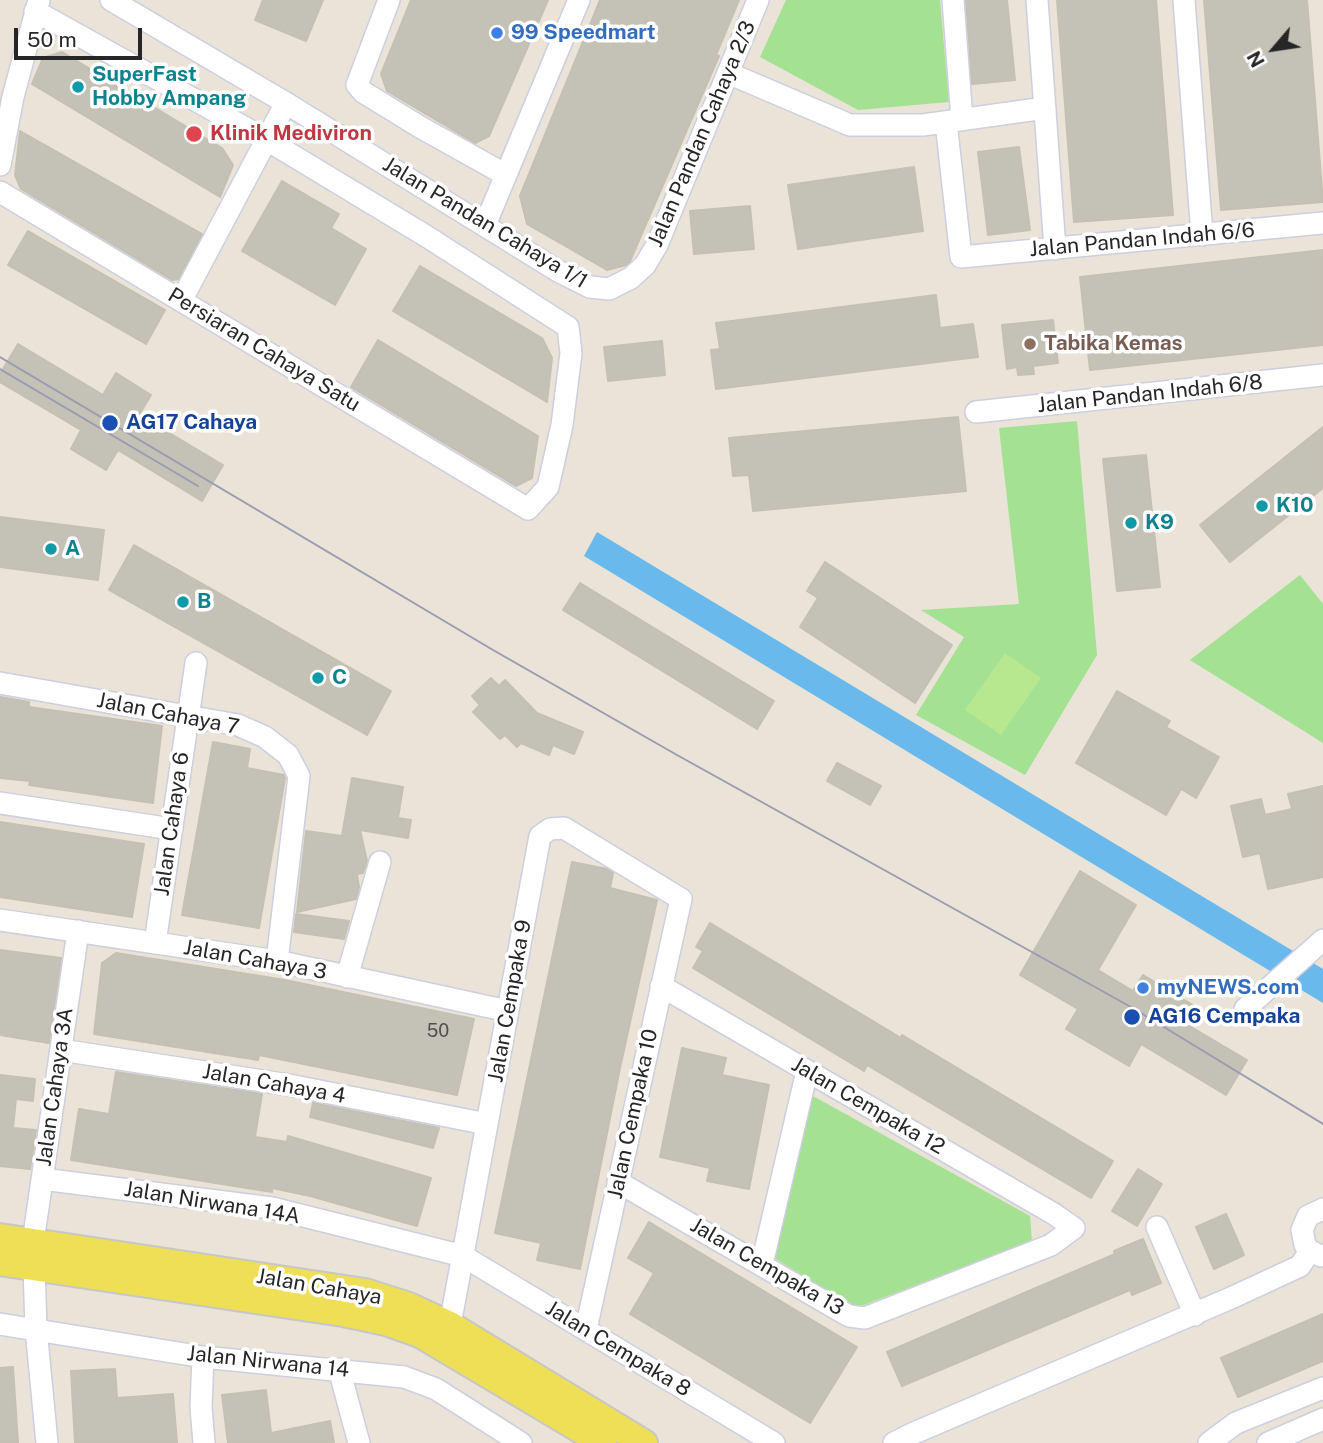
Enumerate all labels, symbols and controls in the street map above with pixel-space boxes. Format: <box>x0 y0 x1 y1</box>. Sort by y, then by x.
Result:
scale bar <box>18 14 145 58</box>
north arrow <box>1239 14 1309 84</box>
street label: Jalan Pandan Cahaya 2/3 <box>643 17 761 251</box>
place label: 99 Speedmart <box>511 20 656 46</box>
marker: 99 Speedmart <box>489 25 505 41</box>
text: 50 m <box>27 27 77 52</box>
text: N <box>1242 47 1269 71</box>
place label: SuperFast Hobby Ampang <box>92 62 246 112</box>
marker: SuperFast Hobby Ampang <box>70 79 86 95</box>
place label: Klinik Mediviron <box>210 121 372 147</box>
marker: Klinik Mediviron <box>184 124 204 144</box>
street label: Jalan Pandan Cahaya 1/1 <box>378 152 592 294</box>
street label: Jalan Pandan Indah 6/6 <box>1028 218 1256 262</box>
street label: Persiaran Cahaya Satu <box>163 283 365 417</box>
place label: Tabika Kemas <box>1044 331 1183 357</box>
marker: Tabika Kemas <box>1022 336 1038 352</box>
street label: Jalan Pandan Indah 6/8 <box>1036 370 1264 418</box>
place label: AG17 Cahaya <box>126 410 257 436</box>
marker: AG17 Cahaya <box>100 413 120 433</box>
place label: K10 <box>1276 493 1314 519</box>
marker: K10 <box>1254 498 1270 514</box>
place label: K9 <box>1145 510 1174 536</box>
marker: K9 <box>1123 515 1139 531</box>
place label: A <box>65 536 80 562</box>
marker: A <box>43 541 59 557</box>
place label: B <box>197 589 211 615</box>
marker: B <box>175 594 191 610</box>
place label: C <box>332 665 347 691</box>
marker: C <box>310 670 326 686</box>
street label: Jalan Cahaya 7 <box>95 688 241 740</box>
street label: Jalan Cahaya 6 <box>149 751 195 897</box>
street label: Jalan Cempaka 9 <box>483 918 537 1084</box>
street label: Jalan Cahaya 3 <box>181 935 329 985</box>
place label: myNEWS.com <box>1157 975 1299 1001</box>
marker: myNEWS.com <box>1135 980 1151 996</box>
place label: AG16 Cempaka <box>1148 1004 1300 1030</box>
street label: Jalan Cahaya 3A <box>31 1006 79 1168</box>
marker: AG16 Cempaka <box>1122 1007 1142 1027</box>
house number: 50 <box>427 1020 449 1042</box>
street label: Jalan Cempaka 10 <box>603 1027 663 1201</box>
street label: Jalan Cempaka 12 <box>787 1052 949 1160</box>
street label: Jalan Cahaya 4 <box>200 1059 348 1109</box>
street label: Jalan Nirwana 14A <box>122 1177 302 1229</box>
street label: Jalan Cempaka 13 <box>686 1213 848 1321</box>
street label: Jalan Cahaya <box>254 1264 384 1310</box>
street label: Jalan Cempaka 8 <box>541 1296 695 1402</box>
street label: Jalan Nirwana 14 <box>186 1341 350 1383</box>

